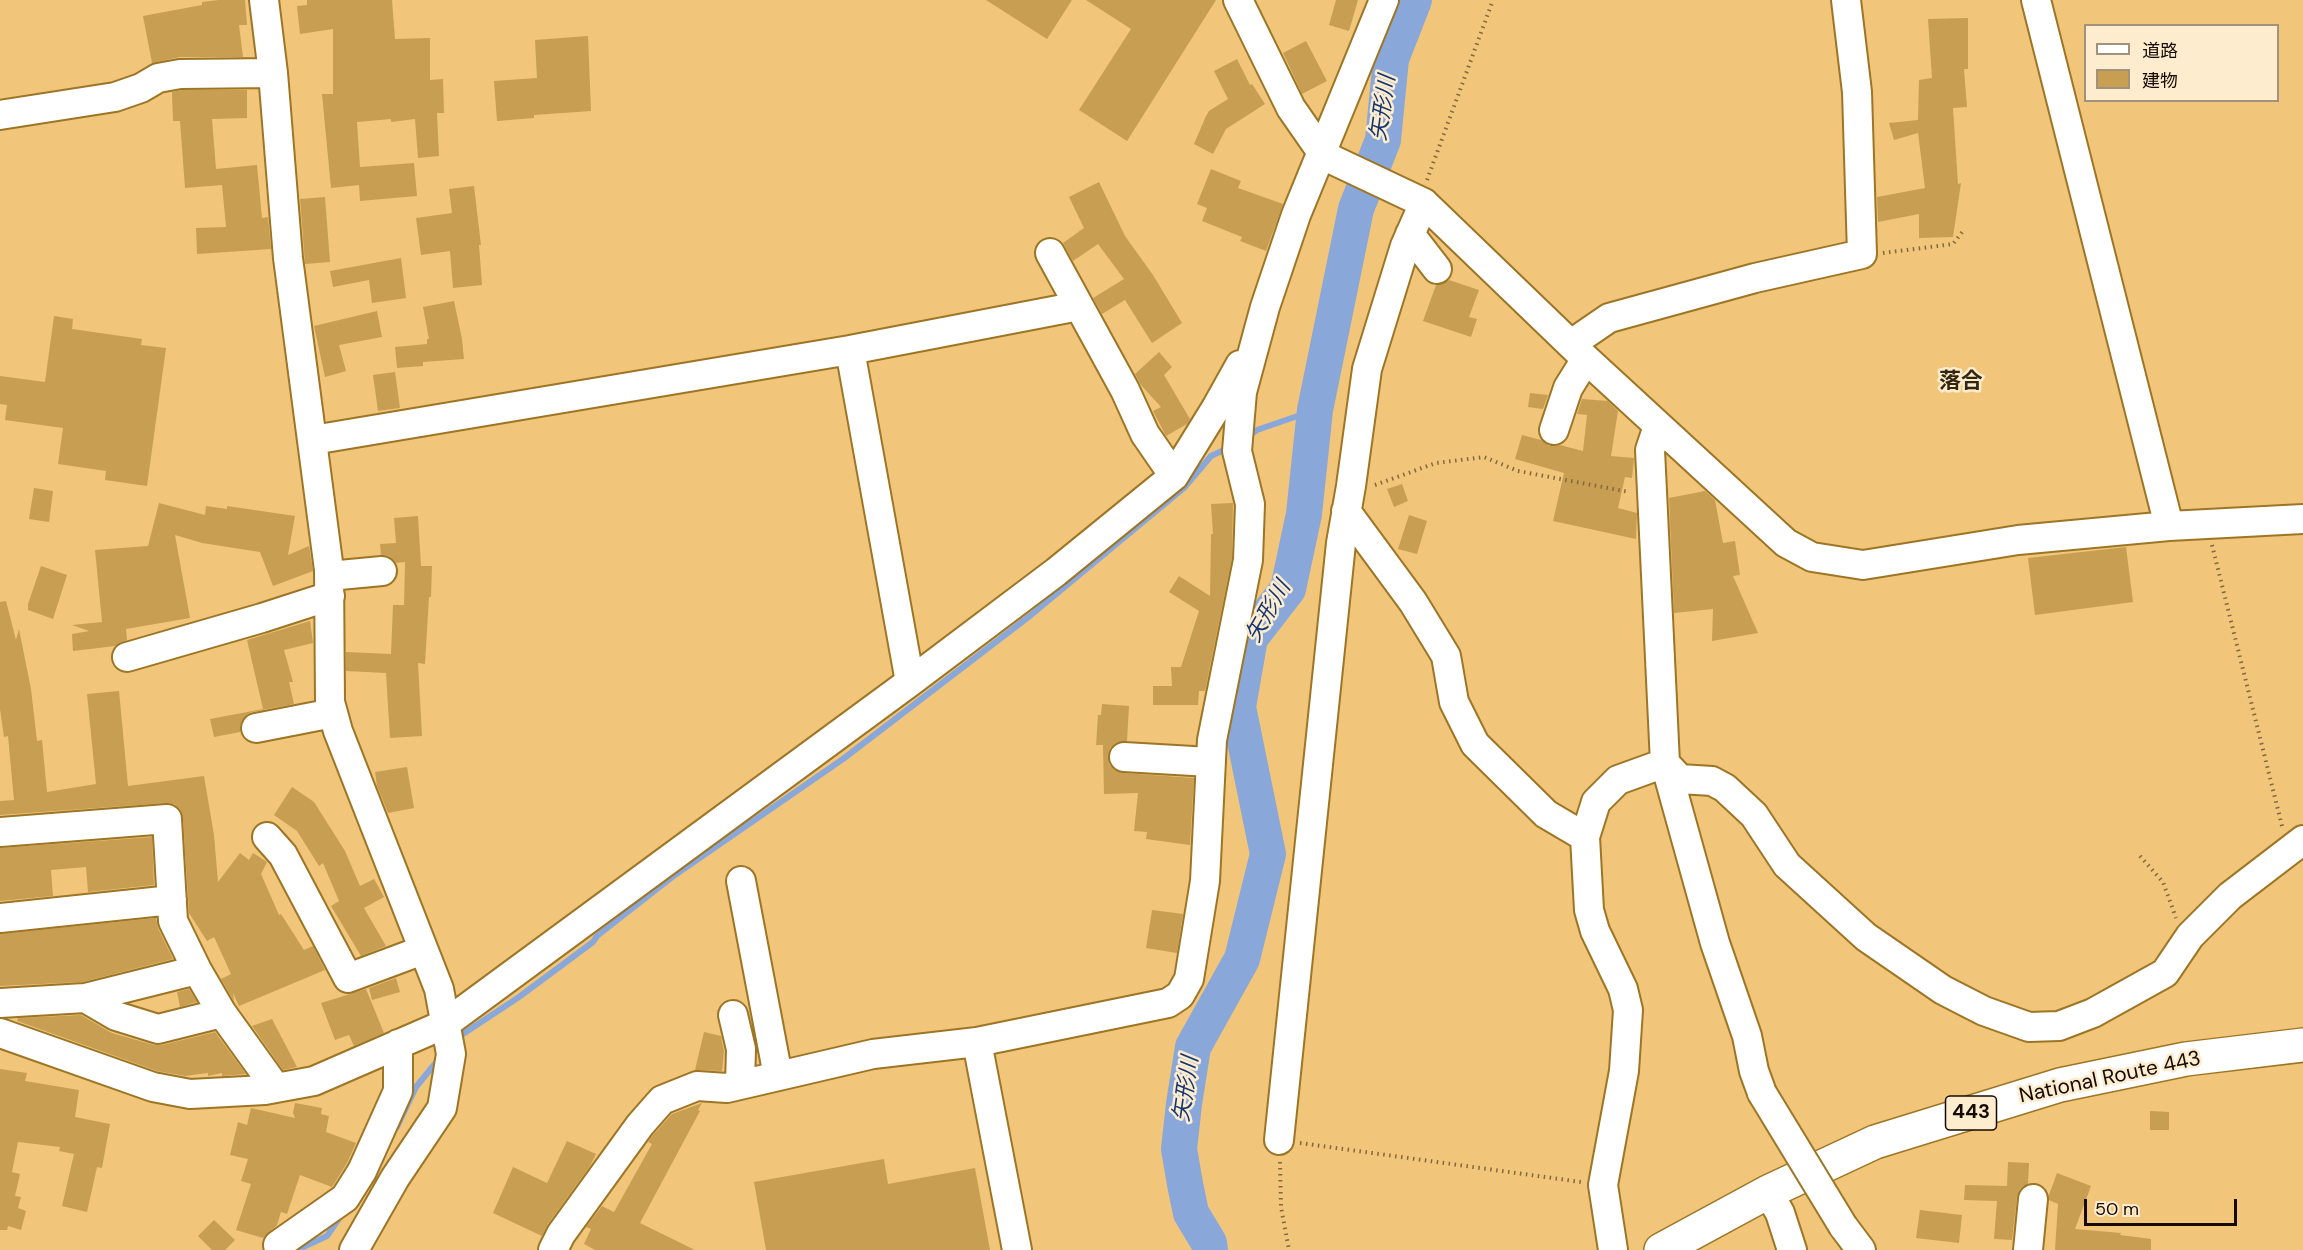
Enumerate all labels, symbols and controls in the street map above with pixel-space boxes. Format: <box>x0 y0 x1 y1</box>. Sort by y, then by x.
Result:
legend <box>2084 24 2279 102</box>
text: 道路 <box>2142 39 2178 63</box>
text: 建物 <box>2142 69 2178 93</box>
water label: 矢形川 <box>1366 73 1402 143</box>
district label: 落合 <box>1939 369 1983 395</box>
water label: 矢形川 <box>1241 577 1297 647</box>
street label: National Route 443 <box>2017 1046 2203 1110</box>
water label: 矢形川 <box>1169 1054 1205 1124</box>
road number: 443 <box>1946 1096 1996 1130</box>
scale bar <box>2087 1187 2240 1225</box>
text: 50 m <box>2095 1197 2139 1221</box>

